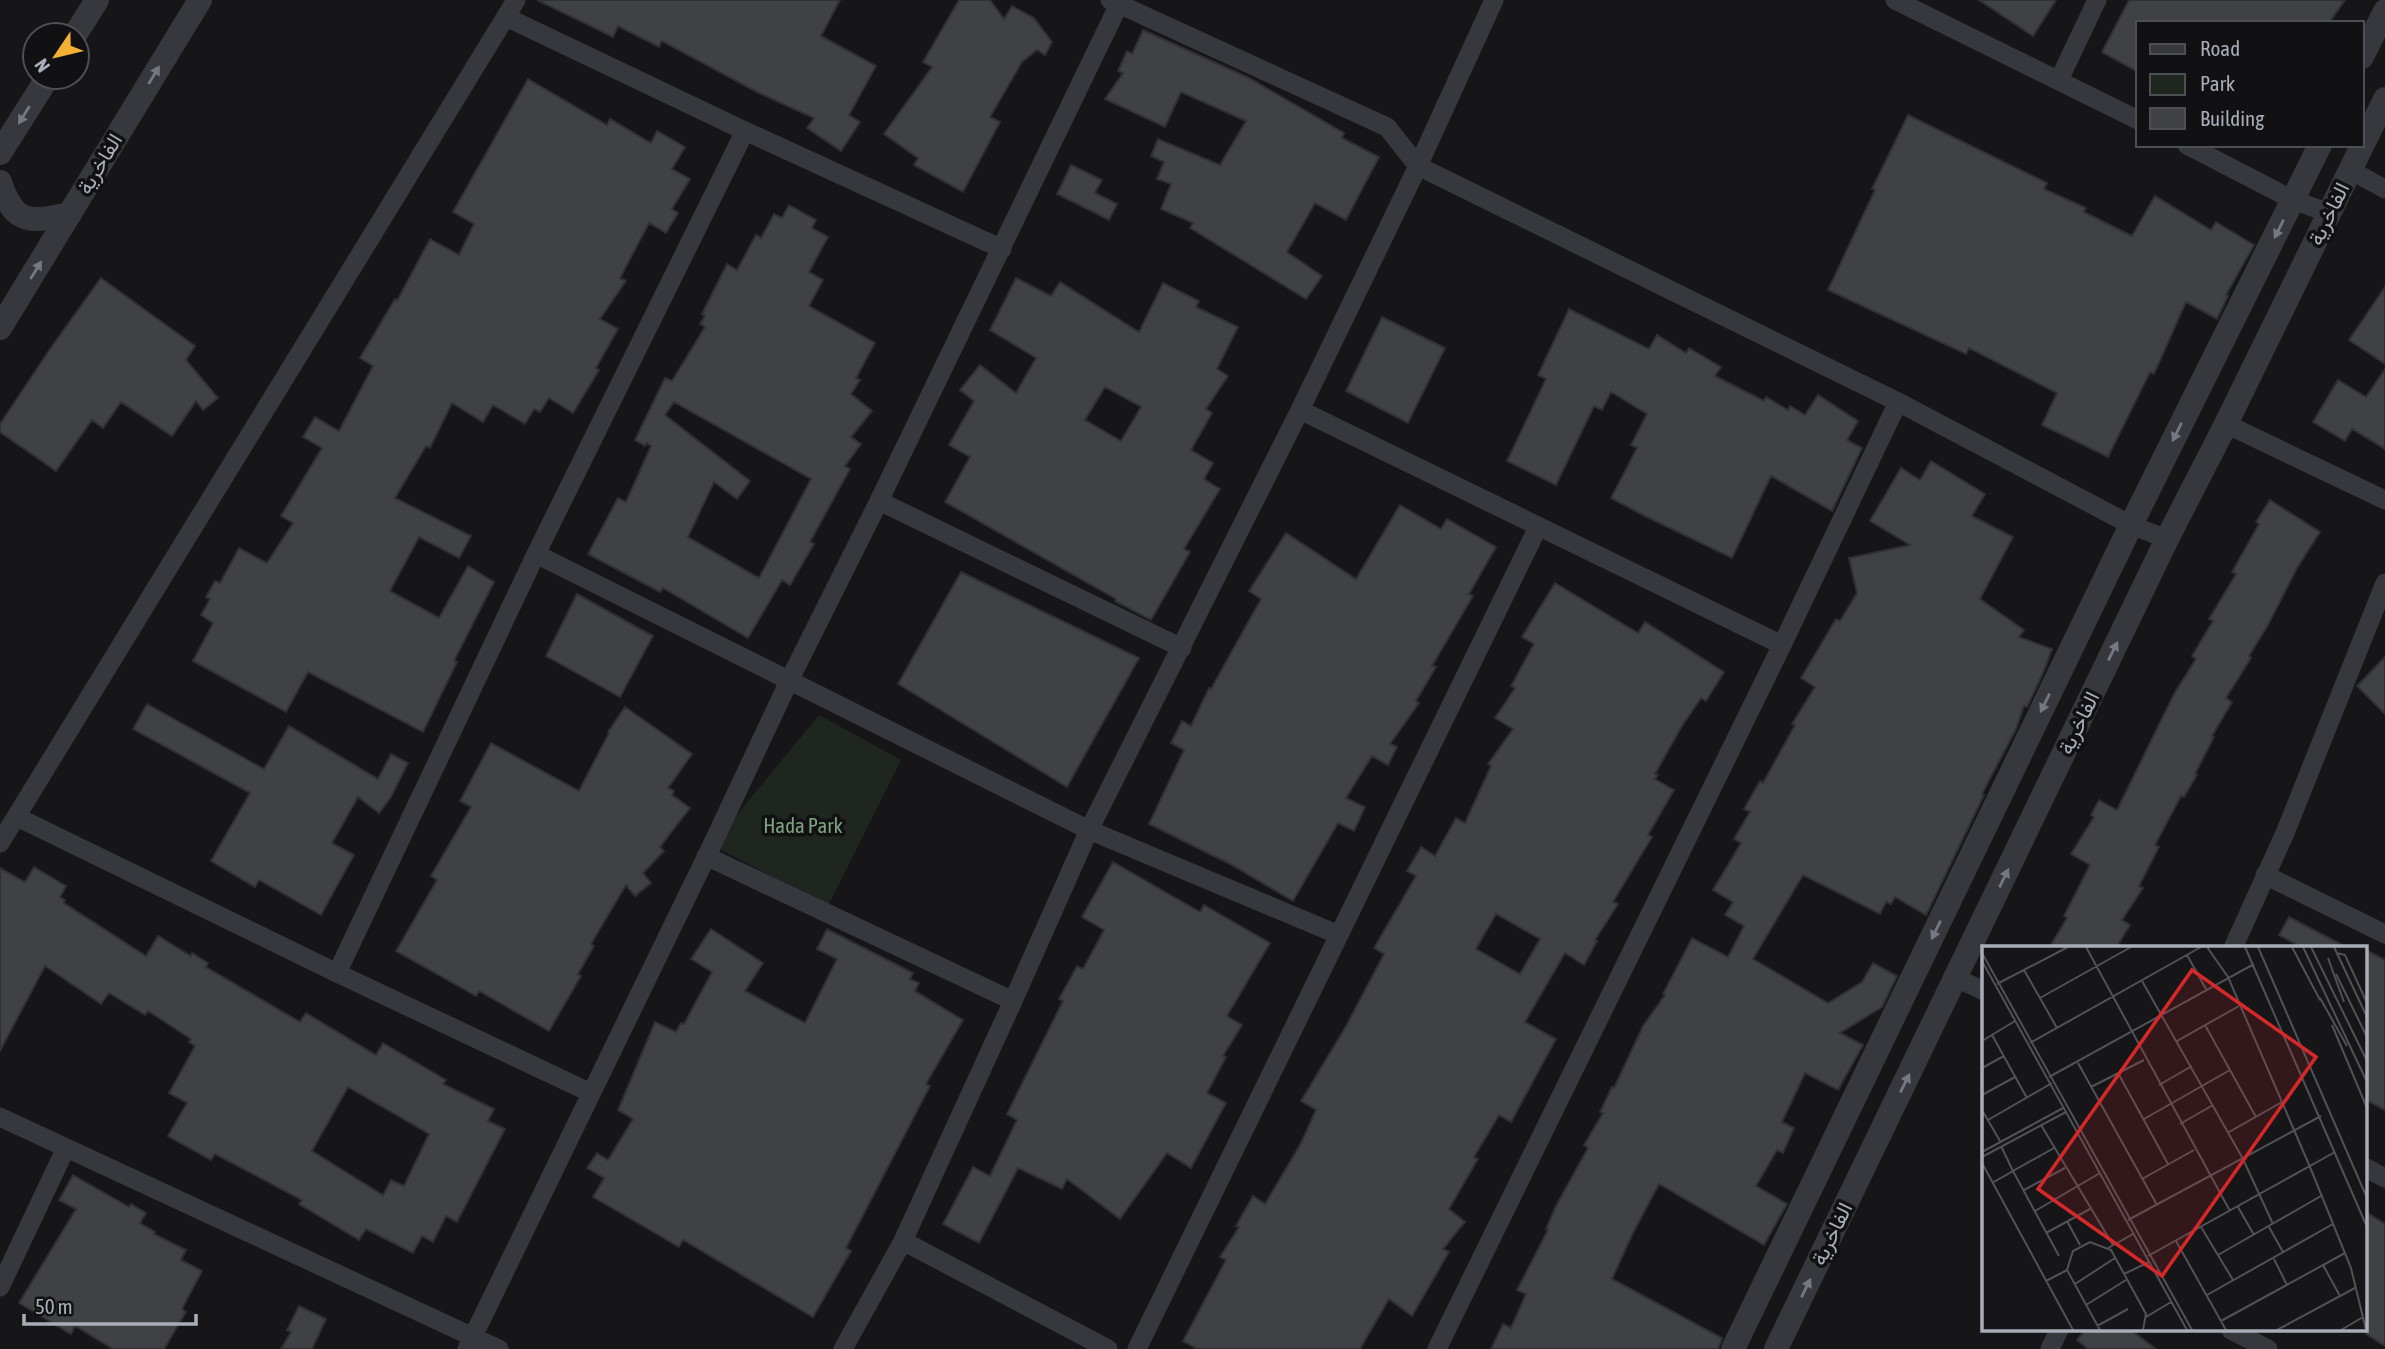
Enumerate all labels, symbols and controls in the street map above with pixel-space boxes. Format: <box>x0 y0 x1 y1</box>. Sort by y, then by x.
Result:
north arrow <box>21 21 91 91</box>
legend <box>2136 21 2364 147</box>
text: Road <box>2200 36 2240 60</box>
text: N <box>30 55 54 77</box>
one-way arrow <box>148 66 160 85</box>
text: Park <box>2200 71 2235 95</box>
one-way arrow <box>17 106 31 124</box>
text: Building <box>2200 106 2264 130</box>
street label: الفاخرية <box>72 129 128 199</box>
street label: الفاخرية <box>2303 178 2355 250</box>
one-way arrow <box>2273 219 2284 239</box>
one-way arrow <box>29 260 42 279</box>
one-way arrow <box>2172 422 2183 442</box>
one-way arrow <box>2107 641 2119 661</box>
street label: الفاخرية <box>2053 687 2105 759</box>
one-way arrow <box>2040 693 2051 713</box>
park label: Hada Park <box>763 813 843 837</box>
one-way arrow <box>1999 868 2010 888</box>
one-way arrow <box>1930 920 1942 940</box>
inset map <box>1982 946 2368 1332</box>
one-way arrow <box>1900 1073 1911 1093</box>
street label: الفاخرية <box>1806 1198 1858 1270</box>
one-way arrow <box>1800 1278 1811 1298</box>
scale bar <box>24 1282 196 1326</box>
text: 50 m <box>35 1294 73 1318</box>

